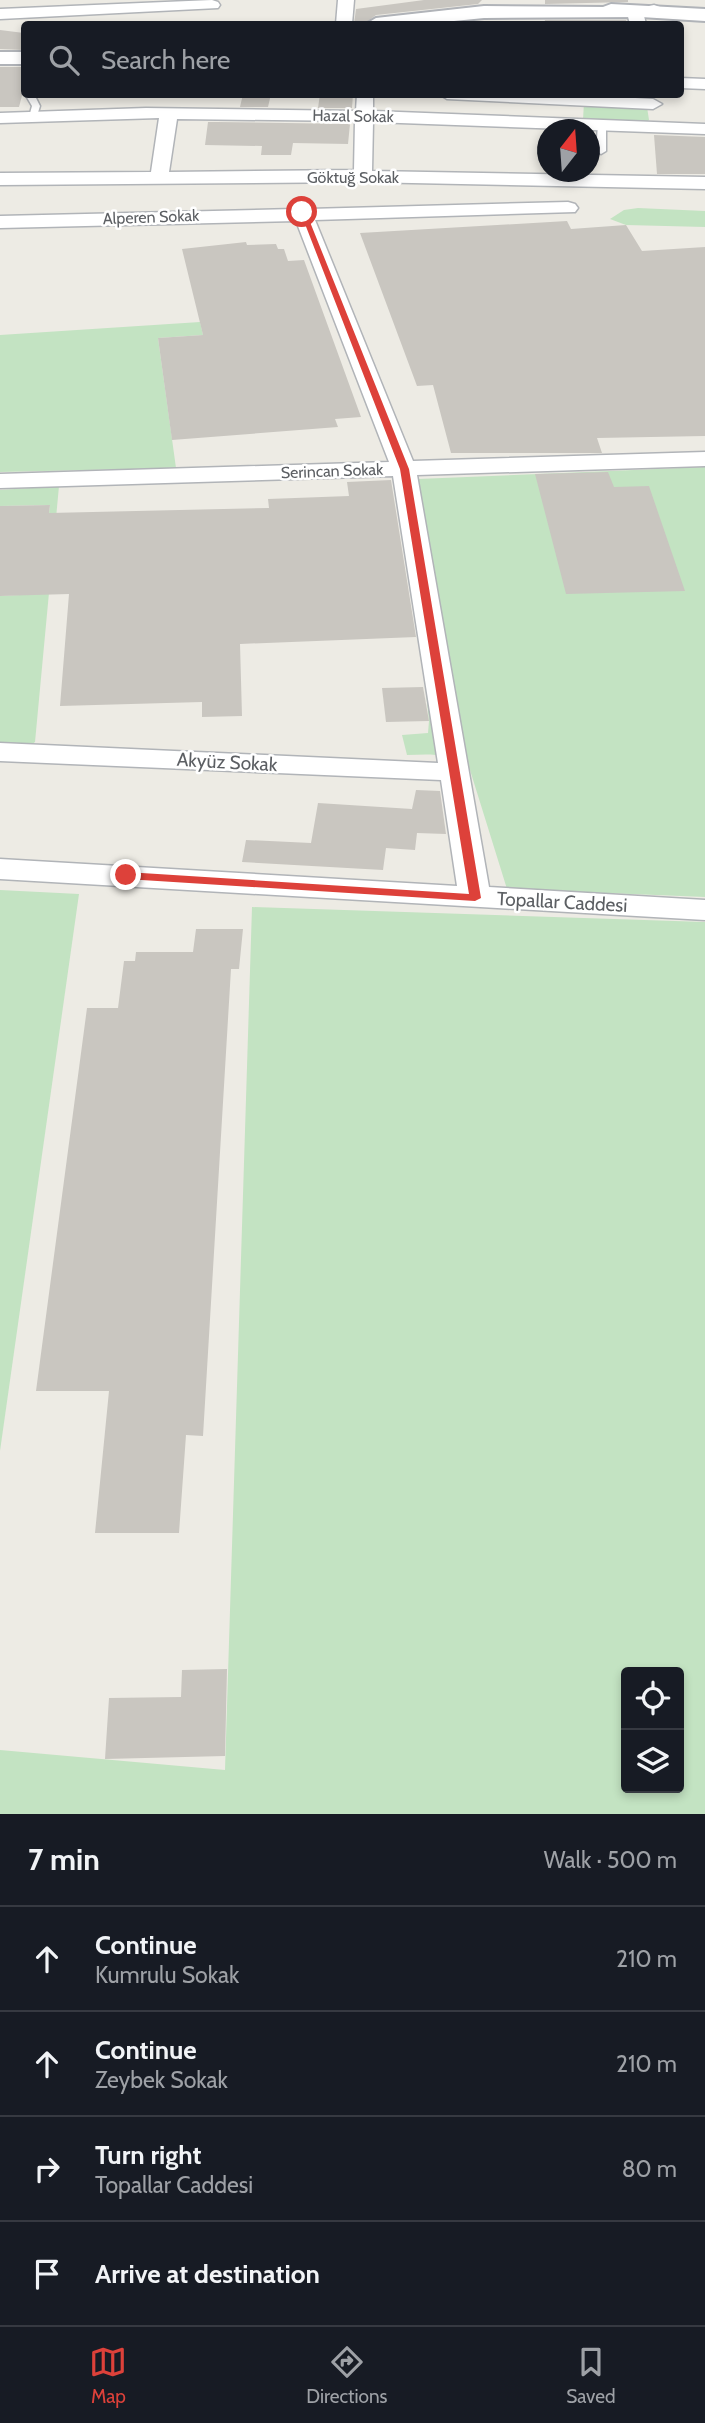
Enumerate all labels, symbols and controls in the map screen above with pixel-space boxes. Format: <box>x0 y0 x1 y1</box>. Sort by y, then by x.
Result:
search box <box>21 21 684 98</box>
icon: search <box>45 41 83 79</box>
text: Search here <box>101 44 230 76</box>
street label: Hazal Sokak <box>312 106 395 126</box>
north arrow <box>537 119 600 182</box>
street label: Göktuğ Sokak <box>307 168 400 187</box>
route start <box>286 196 317 227</box>
street label: Alperen Sokak <box>103 206 200 228</box>
street label: Serincan Sokak <box>280 460 384 482</box>
street label: Akyüz Sokak <box>176 748 278 776</box>
route end <box>110 859 141 890</box>
street label: Topallar Caddesi <box>496 887 628 917</box>
map controls <box>621 1667 684 1793</box>
button: locate <box>621 1667 684 1730</box>
button: layers <box>621 1730 684 1793</box>
text: 7 min <box>28 1841 100 1878</box>
text: Walk · 500 m <box>544 1846 677 1874</box>
text: Continue <box>95 1929 197 1961</box>
icon: ahead <box>28 1940 66 1978</box>
text: 210 m <box>616 1945 677 1973</box>
text: Kumrulu Sokak <box>95 1961 239 1989</box>
text: Continue <box>95 2034 197 2066</box>
icon: ahead <box>28 2045 66 2083</box>
text: 210 m <box>616 2050 677 2078</box>
text: Zeybek Sokak <box>95 2066 228 2094</box>
text: Turn right <box>95 2139 201 2171</box>
icon: right <box>28 2150 66 2188</box>
text: 80 m <box>622 2155 677 2183</box>
text: Topallar Caddesi <box>95 2171 253 2199</box>
icon: arrive <box>28 2255 66 2293</box>
text: Arrive at destination <box>95 2258 320 2290</box>
tab: Map <box>89 2343 127 2408</box>
tab: Directions <box>306 2343 387 2408</box>
tab: Saved <box>566 2343 616 2408</box>

